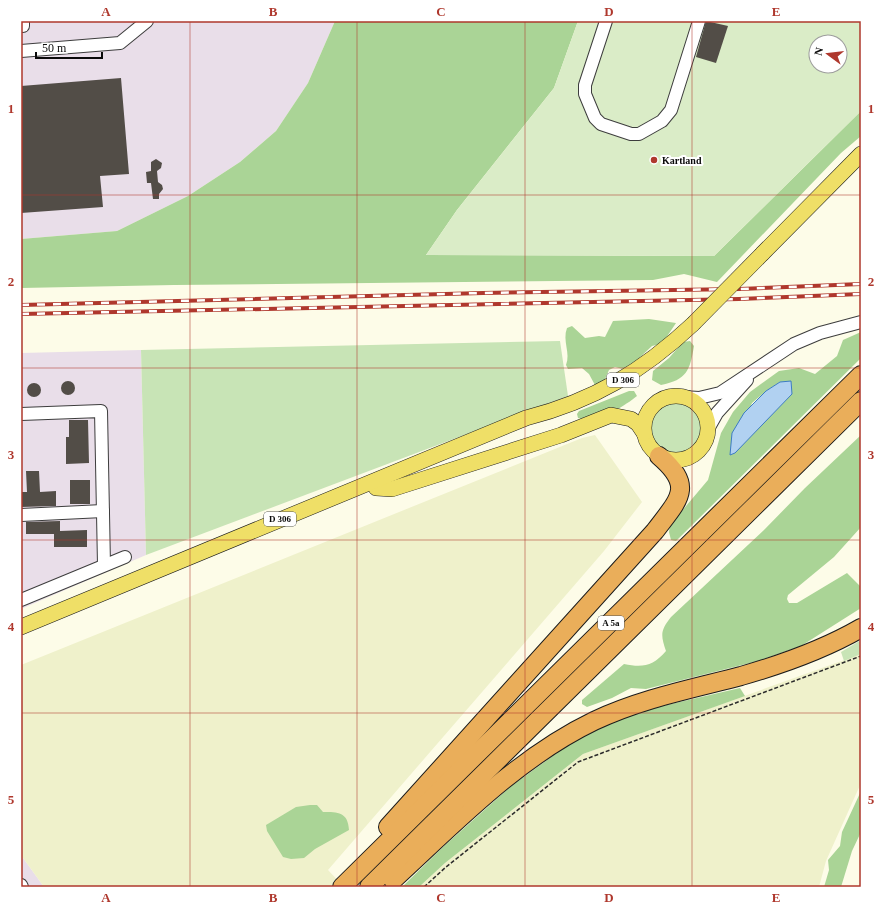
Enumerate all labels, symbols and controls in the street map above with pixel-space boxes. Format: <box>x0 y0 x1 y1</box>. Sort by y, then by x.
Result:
text: A <box>101 4 111 19</box>
text: B <box>269 4 278 19</box>
text: C <box>436 4 446 19</box>
text: D <box>604 4 614 19</box>
text: E <box>772 4 780 19</box>
scale bar <box>36 34 102 60</box>
north arrow <box>808 34 848 74</box>
text: 50 m <box>42 41 67 55</box>
text: N <box>812 46 825 57</box>
text: 1 <box>8 101 14 116</box>
text: 1 <box>868 101 874 116</box>
marker: Kartland <box>649 155 659 165</box>
place label: Kartland <box>662 155 702 166</box>
text: 2 <box>8 274 14 289</box>
text: 2 <box>868 274 874 289</box>
road number: D 306 <box>607 373 639 387</box>
text: 3 <box>8 447 15 462</box>
text: 3 <box>868 447 875 462</box>
road number: D 306 <box>264 512 296 526</box>
road number: A 5a <box>598 616 624 630</box>
text: 4 <box>8 619 15 634</box>
text: 4 <box>868 619 875 634</box>
text: 5 <box>8 792 15 807</box>
text: 5 <box>868 792 875 807</box>
text: A <box>101 890 111 905</box>
text: B <box>269 890 278 905</box>
text: C <box>436 890 446 905</box>
text: D <box>604 890 614 905</box>
text: E <box>772 890 780 905</box>

